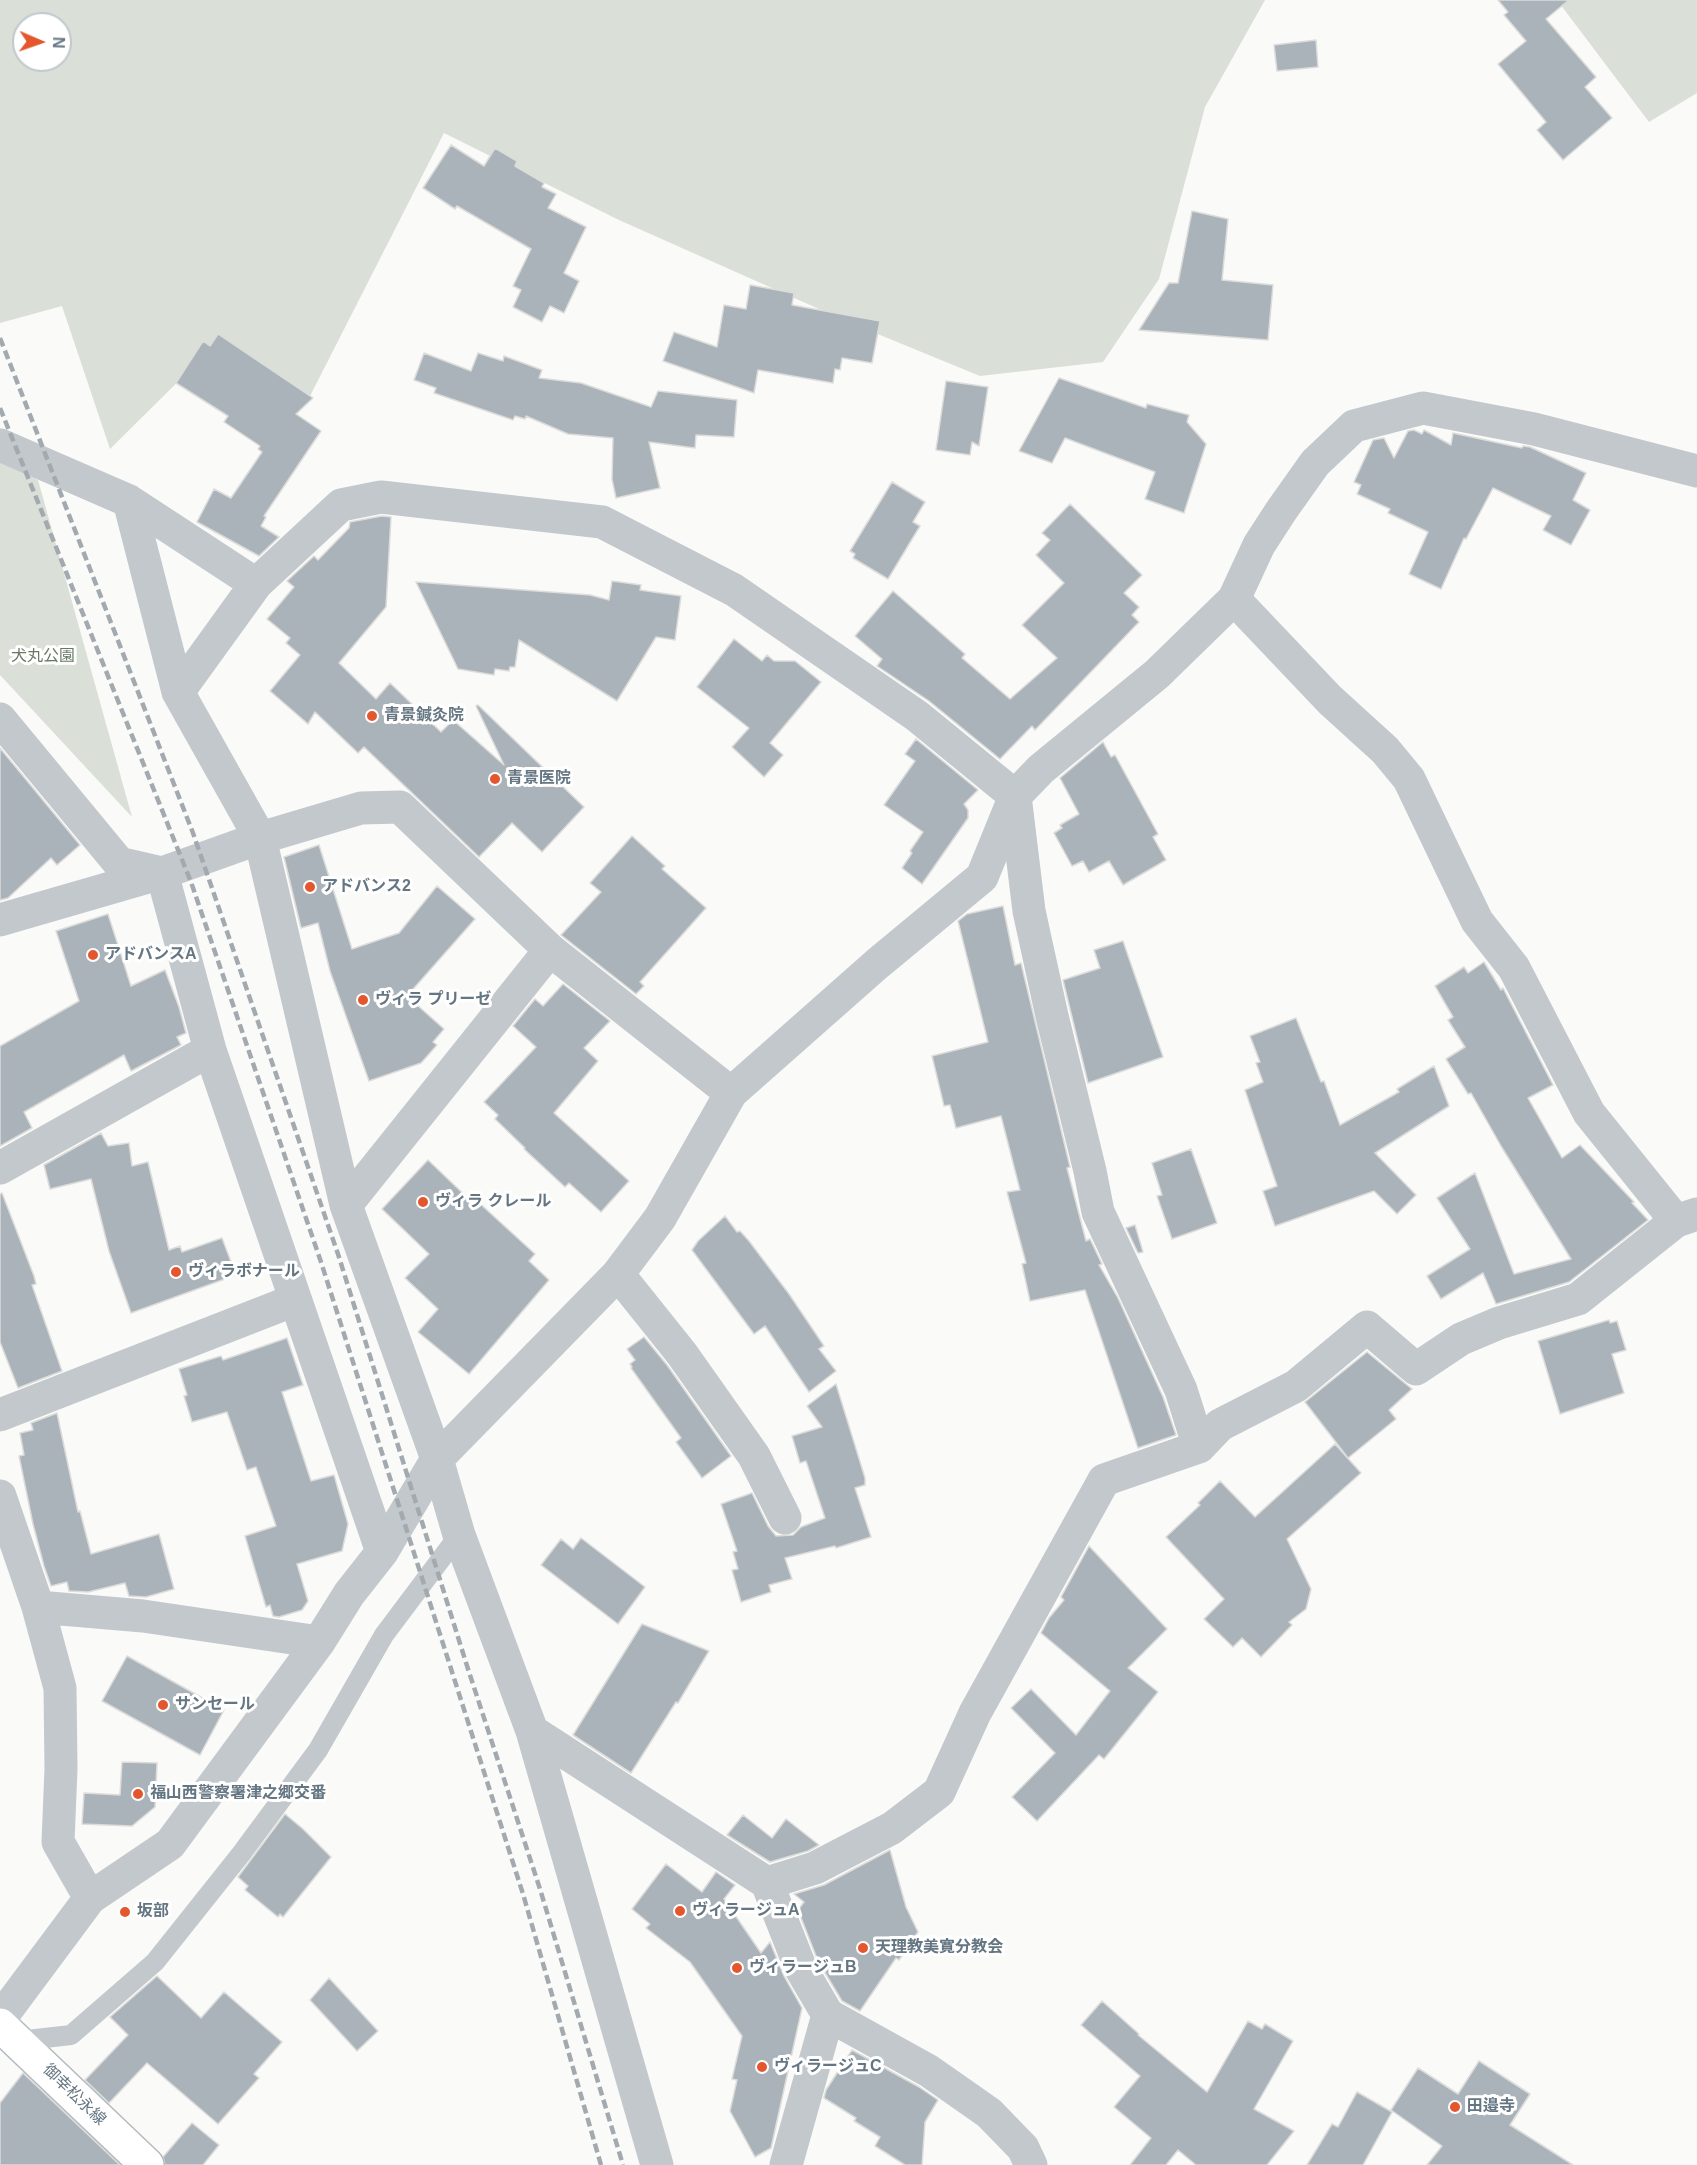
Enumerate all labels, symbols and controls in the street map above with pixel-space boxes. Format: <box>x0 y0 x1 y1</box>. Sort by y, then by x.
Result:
north arrow <box>12 12 72 72</box>
text: N <box>50 37 67 49</box>
park label: 犬丸公園 <box>11 647 75 667</box>
place label: 青景鍼灸院 <box>384 706 464 726</box>
marker: 青景鍼灸院 <box>365 709 379 723</box>
place label: 青景医院 <box>507 769 571 789</box>
marker: 青景医院 <box>488 772 502 786</box>
place label: アドバンス2 <box>322 877 411 897</box>
marker: アドバンス2 <box>303 880 317 894</box>
place label: アドバンスA <box>105 945 197 965</box>
marker: アドバンスA <box>86 948 100 962</box>
place label: ヴィラ プリーゼ <box>375 990 491 1010</box>
marker: ヴィラ プリーゼ <box>356 993 370 1007</box>
place label: ヴィラ クレール <box>435 1192 551 1212</box>
marker: ヴィラ クレール <box>416 1195 430 1209</box>
place label: ヴィラボナール <box>188 1262 300 1282</box>
marker: ヴィラボナール <box>169 1265 183 1279</box>
place label: サンセール <box>175 1695 255 1715</box>
marker: サンセール <box>156 1698 170 1712</box>
place label: 福山西警察署津之郷交番 <box>150 1784 326 1804</box>
marker: 福山西警察署津之郷交番 <box>131 1787 145 1801</box>
place label: ヴィラージュA <box>692 1901 800 1921</box>
place label: 坂部 <box>137 1902 169 1922</box>
marker: ヴィラージュA <box>673 1904 687 1918</box>
marker: 坂部 <box>118 1905 132 1919</box>
place label: 天理教美寛分教会 <box>875 1938 1003 1958</box>
marker: 天理教美寛分教会 <box>856 1941 870 1955</box>
place label: ヴィラージュB <box>749 1958 857 1978</box>
marker: ヴィラージュB <box>730 1961 744 1975</box>
place label: ヴィラージュC <box>774 2057 882 2077</box>
street label: 御幸松永線 <box>39 2060 109 2130</box>
marker: ヴィラージュC <box>755 2060 769 2074</box>
place label: 田邉寺 <box>1467 2097 1515 2117</box>
marker: 田邉寺 <box>1448 2100 1462 2114</box>

